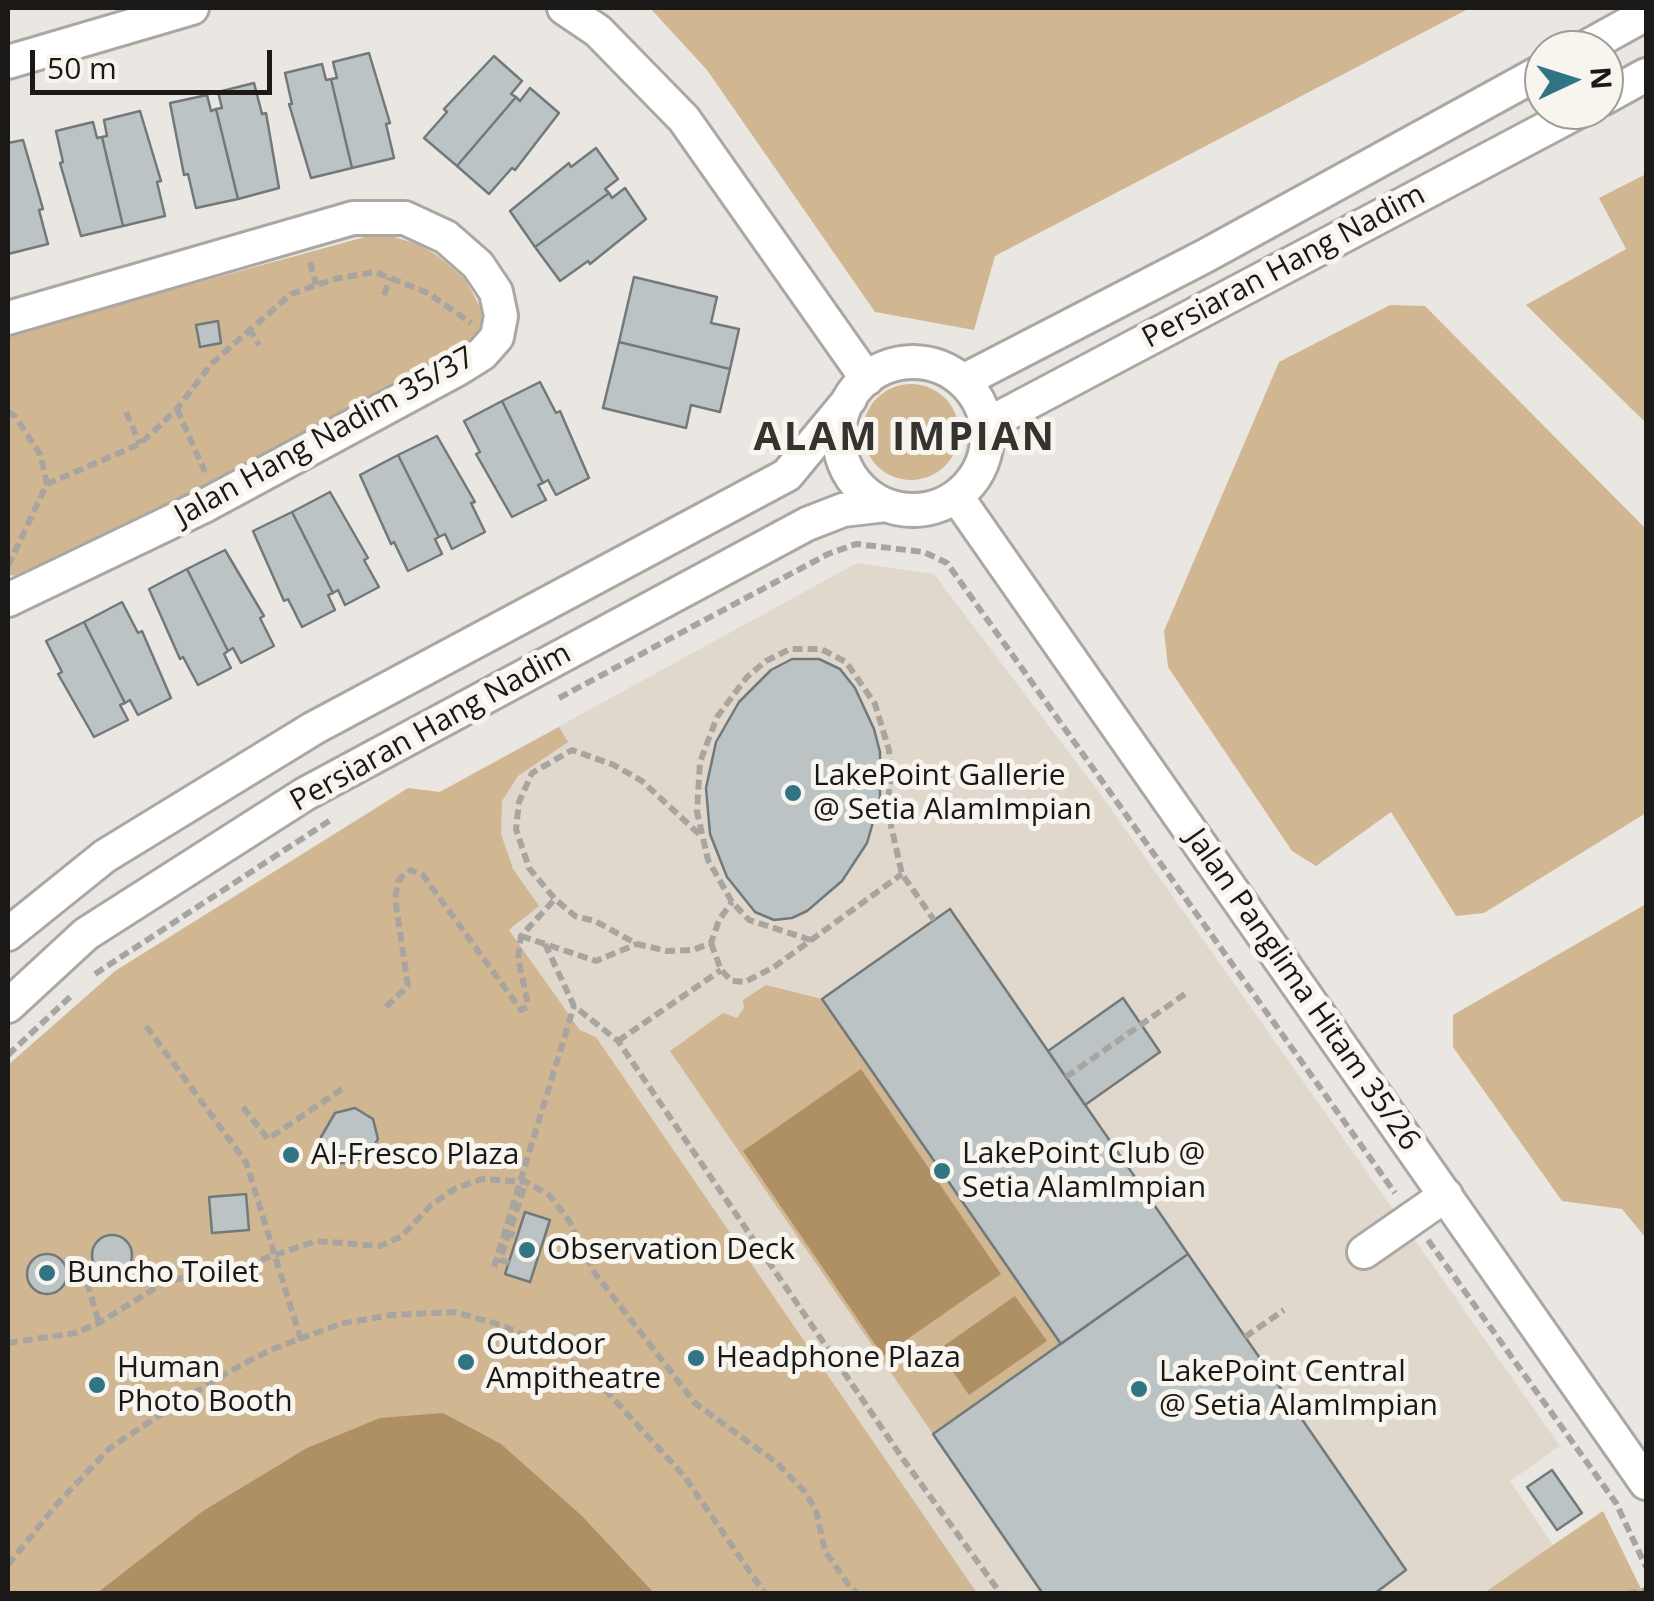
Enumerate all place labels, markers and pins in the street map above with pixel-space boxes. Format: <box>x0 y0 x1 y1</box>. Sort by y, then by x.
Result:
place label: LakePoint Gallerie @ Setia AlamImpian <box>813 758 1092 828</box>
marker: LakePoint Gallerie @ Setia AlamImpian <box>782 782 804 804</box>
place label: LakePoint Club @ Setia AlamImpian <box>962 1136 1206 1206</box>
place label: Al-Fresco Plaza <box>311 1137 519 1173</box>
marker: Al-Fresco Plaza <box>280 1144 302 1166</box>
marker: LakePoint Club @ Setia AlamImpian <box>931 1160 953 1182</box>
place label: Observation Deck <box>547 1232 795 1268</box>
marker: Observation Deck <box>516 1239 538 1261</box>
place label: Buncho Toilet <box>67 1255 259 1291</box>
marker: Buncho Toilet <box>36 1262 58 1284</box>
place label: Outdoor Ampitheatre <box>486 1327 661 1398</box>
place label: Headphone Plaza <box>716 1340 961 1376</box>
marker: Headphone Plaza <box>685 1347 707 1369</box>
place label: Human Photo Booth <box>117 1350 293 1420</box>
marker: Outdoor Ampitheatre <box>455 1351 477 1373</box>
place label: LakePoint Central @ Setia AlamImpian <box>1159 1354 1438 1424</box>
marker: Human Photo Booth <box>86 1374 108 1396</box>
marker: LakePoint Central @ Setia AlamImpian <box>1128 1378 1150 1400</box>

